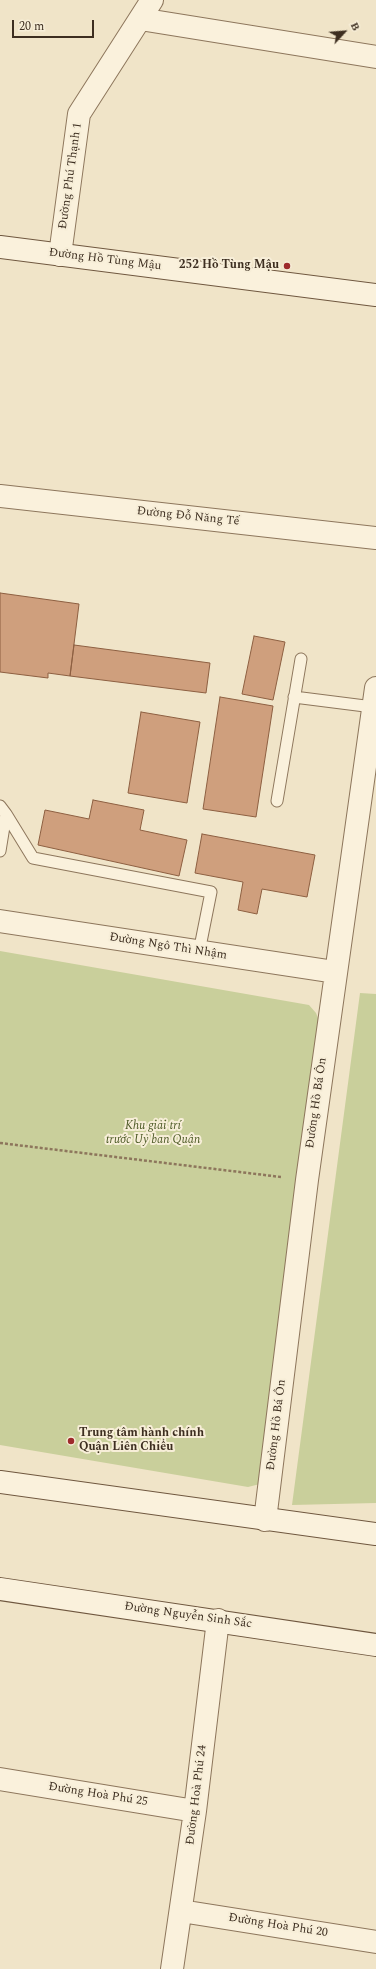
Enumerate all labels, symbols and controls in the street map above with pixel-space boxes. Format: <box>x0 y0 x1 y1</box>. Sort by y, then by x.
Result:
scale bar <box>14 12 96 38</box>
north arrow <box>324 12 364 52</box>
text: 20 m <box>19 17 44 36</box>
text: B <box>346 19 365 34</box>
street label: Đường Phú Thạnh 1 <box>56 122 86 230</box>
street label: Đường Hồ Tùng Mậu <box>48 246 162 274</box>
place label: 252 Hồ Tùng Mậu <box>179 259 279 273</box>
marker: 252 Hồ Tùng Mậu <box>282 261 292 271</box>
street label: Đường Đỗ Năng Tế <box>136 504 240 530</box>
street label: Đường Ngô Thì Nhậm <box>108 931 228 963</box>
street label: Đường Hồ Bá Ôn <box>303 1057 331 1149</box>
park label: Khu giải trí trước Uỷ ban Quận <box>106 1120 200 1148</box>
street label: Đường Hồ Bá Ôn <box>264 1379 290 1471</box>
place label: Trung tâm hành chính Quận Liên Chiểu <box>79 1427 204 1455</box>
marker: Trung tâm hành chính Quận Liên Chiểu <box>66 1436 76 1446</box>
street label: Đường Nguyễn Sinh Sắc <box>123 1600 253 1632</box>
street label: Đường Hoà Phú 24 <box>184 1744 210 1846</box>
street label: Đường Hoà Phú 25 <box>47 1780 149 1810</box>
street label: Đường Hoà Phú 20 <box>227 1911 329 1941</box>

